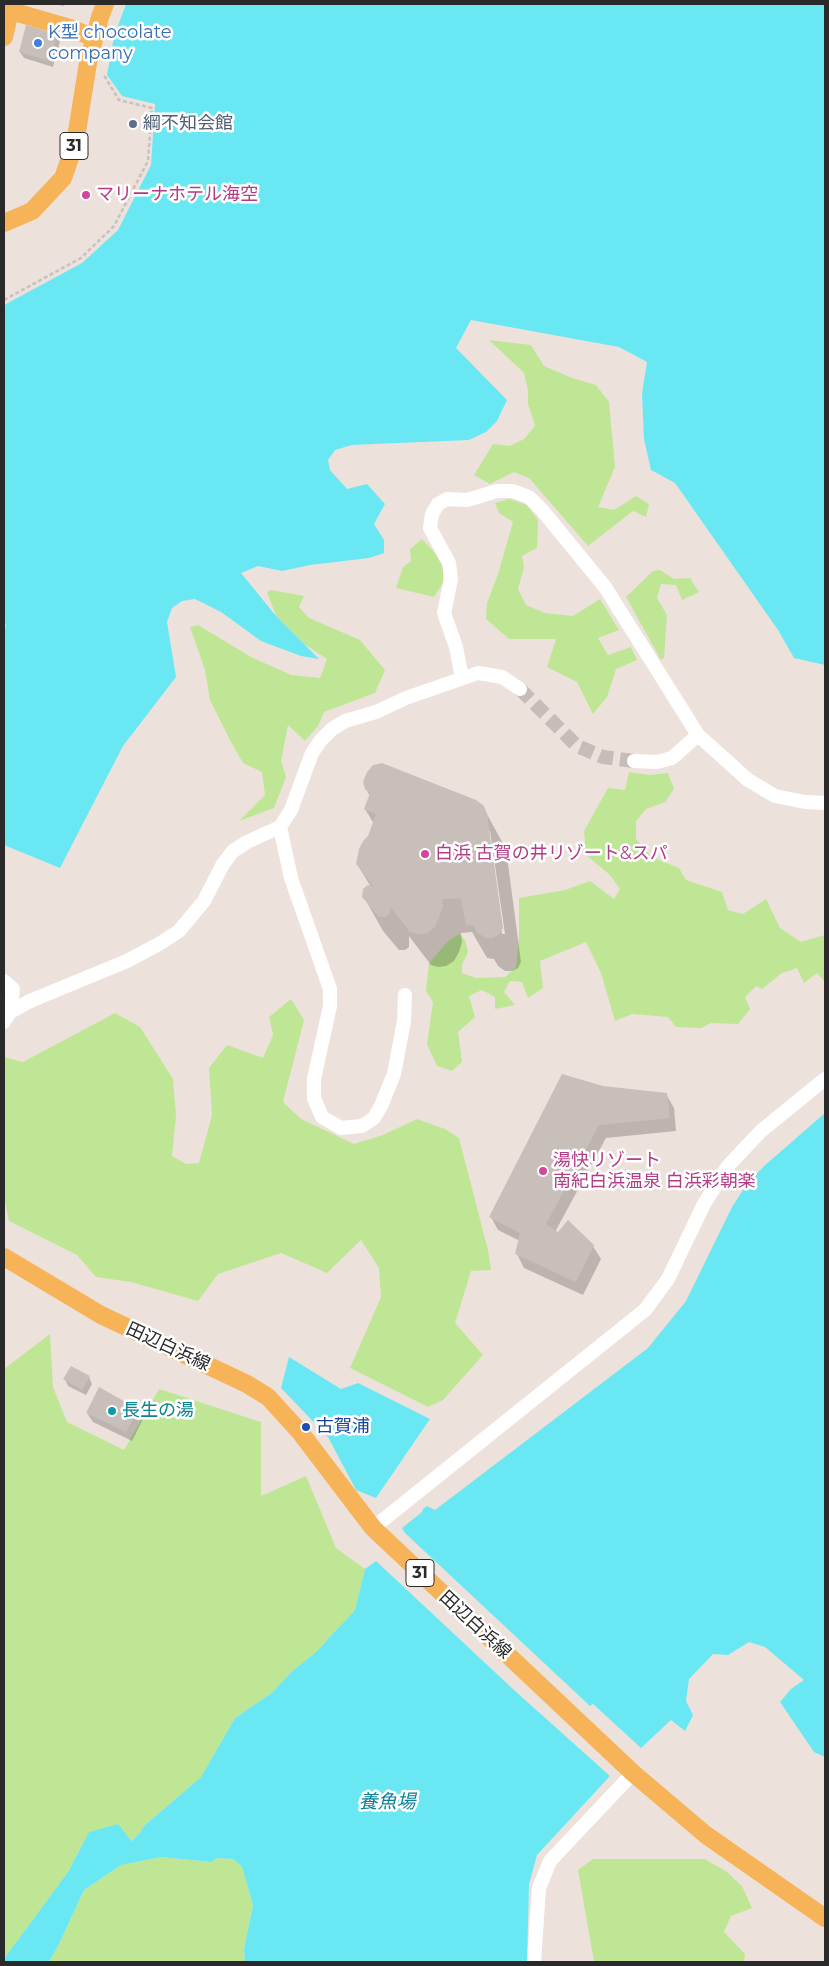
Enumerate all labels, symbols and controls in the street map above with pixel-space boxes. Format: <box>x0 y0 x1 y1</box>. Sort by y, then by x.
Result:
place label: K型 chocolate company <box>48 22 172 64</box>
marker: K型 chocolate company <box>32 37 44 49</box>
place label: 綱不知会館 <box>143 113 233 135</box>
marker: 綱不知会館 <box>127 118 139 130</box>
road number: 31 <box>60 132 88 160</box>
place label: マリーナホテル海空 <box>96 184 258 206</box>
marker: マリーナホテル海空 <box>80 189 92 201</box>
place label: 白浜 古賀の井リゾート&スパ <box>435 843 668 865</box>
marker: 白浜 古賀の井リゾート&スパ <box>419 848 431 860</box>
place label: 湯快リゾート 南紀白浜温泉 白浜彩朝楽 <box>553 1150 756 1192</box>
marker: 湯快リゾート 南紀白浜温泉 白浜彩朝楽 <box>537 1165 549 1177</box>
street label: 田辺白浜線 <box>123 1318 213 1376</box>
place label: 長生の湯 <box>122 1400 194 1422</box>
marker: 長生の湯 <box>106 1405 118 1417</box>
place label: 古賀浦 <box>316 1416 370 1438</box>
marker: 古賀浦 <box>300 1421 312 1433</box>
road number: 31 <box>406 1560 434 1586</box>
street label: 田辺白浜線 <box>435 1586 515 1664</box>
water label: 養魚場 <box>359 1791 415 1813</box>

